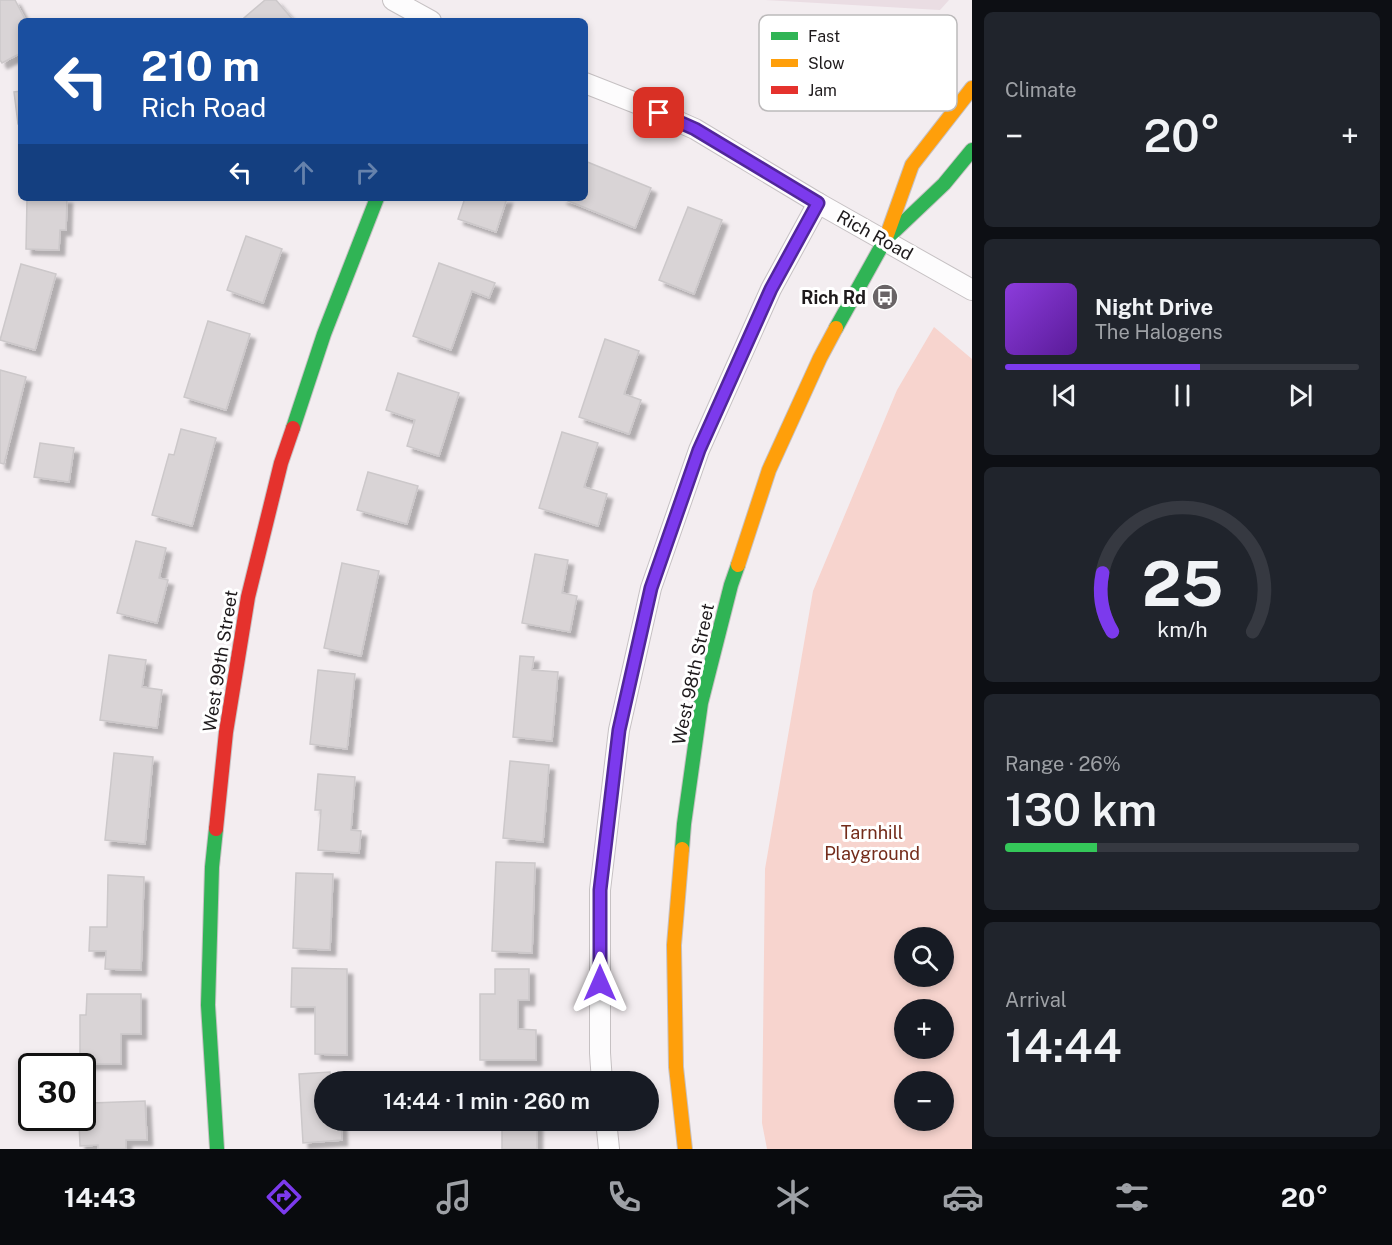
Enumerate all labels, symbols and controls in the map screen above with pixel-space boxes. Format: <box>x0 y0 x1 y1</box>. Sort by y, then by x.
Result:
legend <box>759 15 957 111</box>
text: Fast <box>808 27 840 46</box>
text: 210 m <box>141 41 260 90</box>
icon: left <box>42 42 120 120</box>
text: Slow <box>808 54 845 73</box>
text: Climate <box>1005 78 1077 102</box>
text: Jam <box>808 81 837 100</box>
pin <box>633 87 684 138</box>
text: Rich Road <box>141 91 266 123</box>
icon: arrive <box>642 96 675 129</box>
text: 20° <box>1143 109 1221 162</box>
text: − <box>1005 117 1023 155</box>
text: + <box>1341 117 1359 155</box>
icon: left <box>224 156 257 189</box>
icon: ahead <box>287 156 320 189</box>
icon: right <box>350 156 383 189</box>
street label: Rich Road <box>833 206 917 264</box>
bus stop icon: Rich Rd <box>870 282 900 312</box>
place label: Rich Rd <box>801 287 866 308</box>
text: Night Drive <box>1095 294 1213 320</box>
text: The Halogens <box>1095 320 1223 344</box>
icon: previous <box>1048 379 1081 412</box>
icon: pause <box>1166 379 1199 412</box>
icon: next <box>1284 379 1317 412</box>
text: 25 <box>1141 547 1223 620</box>
street label: West 99th Street <box>198 589 242 733</box>
street label: West 98th Street <box>668 601 718 747</box>
text: km/h <box>1157 617 1207 642</box>
text: Range · 26% <box>1005 752 1121 776</box>
text: 130 km <box>1005 783 1157 836</box>
park label: Tarnhill Playground <box>824 822 920 864</box>
map controls <box>894 927 954 1131</box>
button: search <box>894 927 954 987</box>
position arrow <box>568 951 632 1015</box>
text: Arrival <box>1005 988 1067 1012</box>
button: + <box>894 999 954 1059</box>
text: 14:44 <box>1005 1019 1122 1072</box>
speed limit sign: 30 <box>18 1053 96 1131</box>
button: − <box>894 1071 954 1131</box>
text: 14:44 · 1 min · 260 m <box>383 1088 590 1114</box>
icon: directions <box>263 1176 305 1218</box>
icon: music <box>433 1176 475 1218</box>
icon: phone <box>603 1176 645 1218</box>
icon: climate <box>772 1176 814 1218</box>
icon: car <box>942 1176 984 1218</box>
icon: filters <box>1111 1176 1153 1218</box>
text: 14:43 <box>64 1181 136 1213</box>
text: 20° <box>1281 1181 1328 1213</box>

